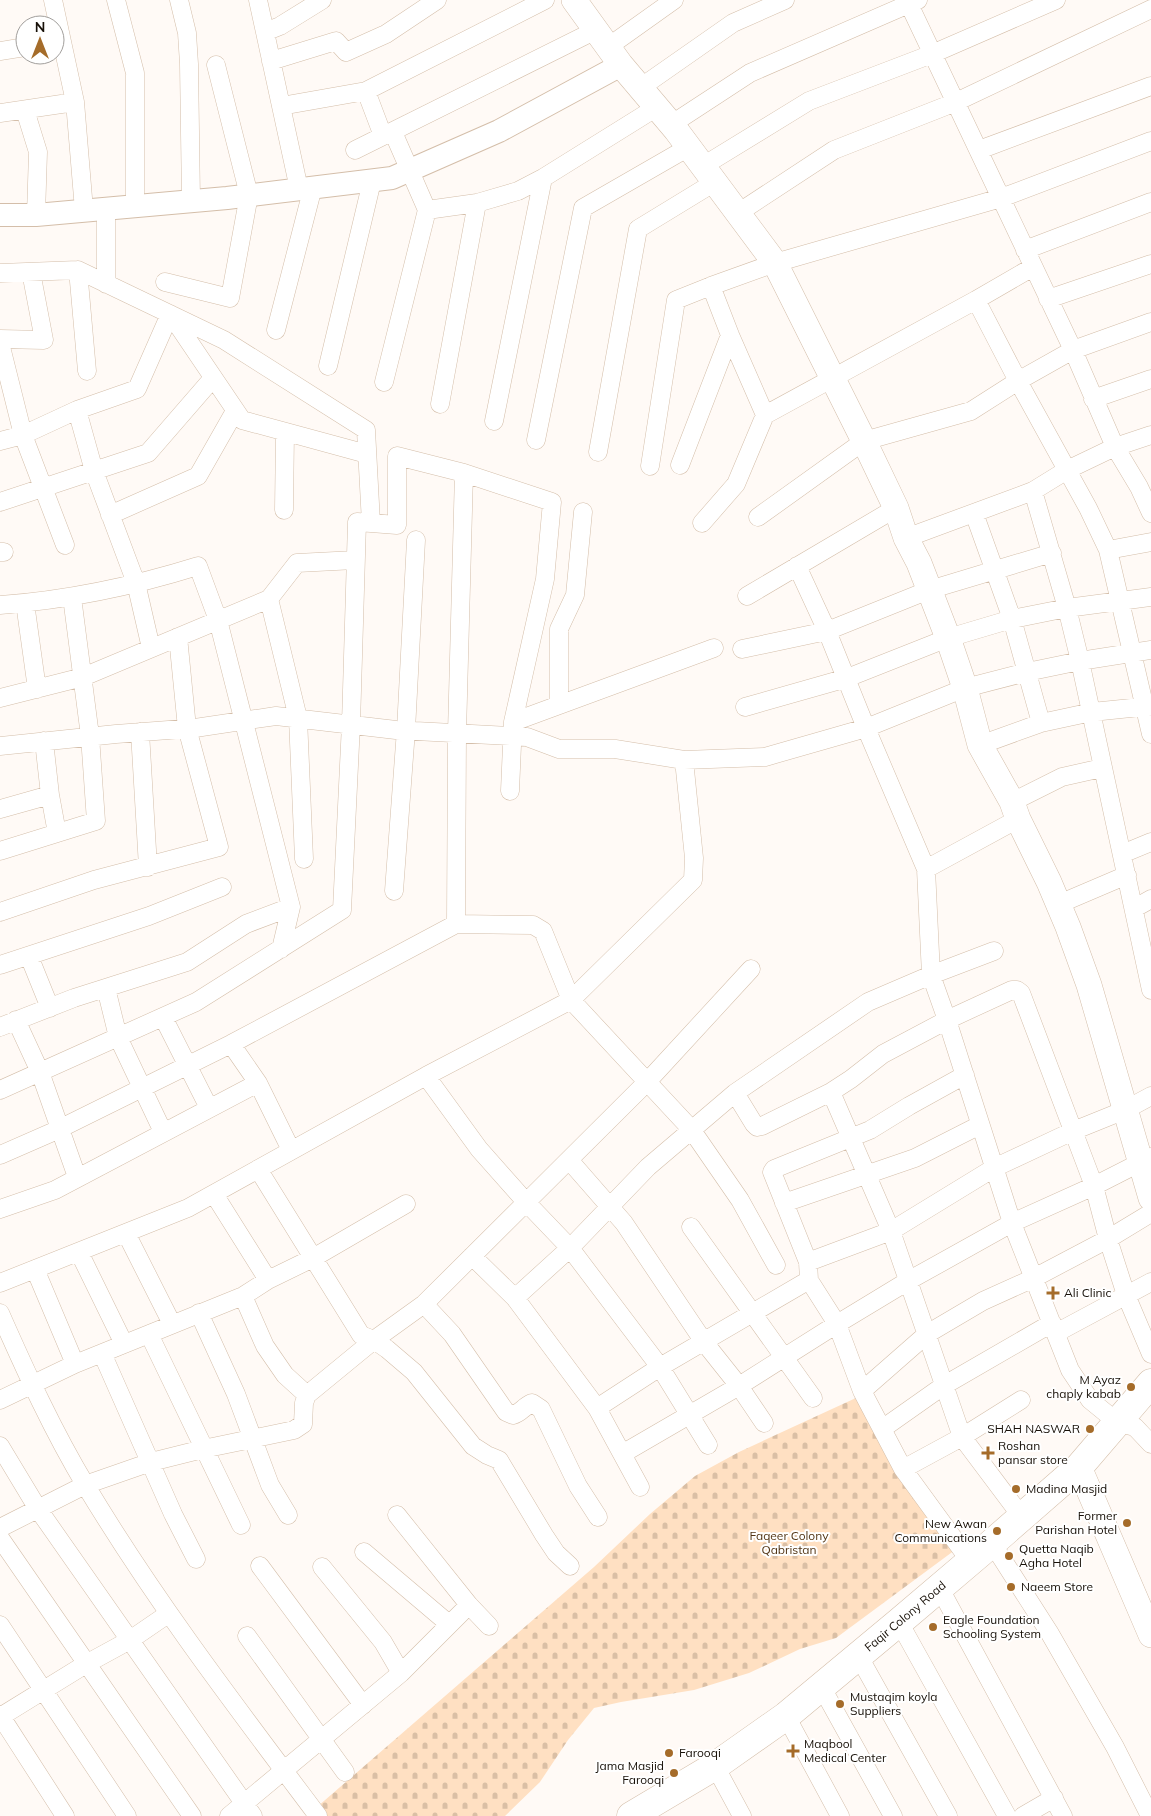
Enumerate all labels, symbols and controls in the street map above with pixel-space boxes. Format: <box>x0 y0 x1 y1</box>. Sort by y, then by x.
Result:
north arrow <box>15 15 65 65</box>
text: N <box>35 18 45 36</box>
place label: Ali Clinic <box>1064 1285 1111 1300</box>
marker: Ali Clinic <box>1046 1286 1060 1300</box>
place label: M Ayaz chaply kabab <box>1046 1372 1121 1401</box>
marker: M Ayaz chaply kabab <box>1125 1381 1137 1393</box>
place label: SHAH NASWAR <box>987 1421 1080 1436</box>
marker: SHAH NASWAR <box>1084 1423 1096 1435</box>
place label: Roshan pansar store <box>998 1438 1068 1467</box>
marker: Roshan pansar store <box>982 1447 994 1459</box>
place label: Madina Masjid <box>1026 1481 1107 1496</box>
marker: Madina Masjid <box>1010 1483 1022 1495</box>
place label: Former Parishan Hotel <box>1035 1508 1118 1537</box>
place label: New Awan Communications <box>894 1516 987 1545</box>
marker: Former Parishan Hotel <box>1121 1517 1133 1529</box>
marker: New Awan Communications <box>991 1525 1003 1537</box>
park label: Faqeer Colony Qabristan <box>749 1528 829 1557</box>
place label: Quetta Naqib Agha Hotel <box>1019 1541 1094 1570</box>
marker: Quetta Naqib Agha Hotel <box>1003 1550 1015 1562</box>
street label: Faqir Colony Road <box>861 1578 949 1654</box>
place label: Naeem Store <box>1021 1579 1093 1594</box>
marker: Naeem Store <box>1005 1581 1017 1593</box>
place label: Eagle Foundation Schooling System <box>943 1612 1041 1641</box>
marker: Eagle Foundation Schooling System <box>927 1621 939 1633</box>
place label: Mustaqim koyla Suppliers <box>850 1689 937 1718</box>
marker: Mustaqim koyla Suppliers <box>834 1698 846 1710</box>
place label: Maqbool Medical Center <box>804 1736 887 1765</box>
marker: Maqbool Medical Center <box>786 1744 800 1758</box>
place label: Farooqi <box>679 1745 721 1760</box>
marker: Farooqi <box>663 1747 675 1759</box>
place label: Jama Masjid Farooqi <box>596 1758 664 1787</box>
marker: Jama Masjid Farooqi <box>668 1767 680 1779</box>

